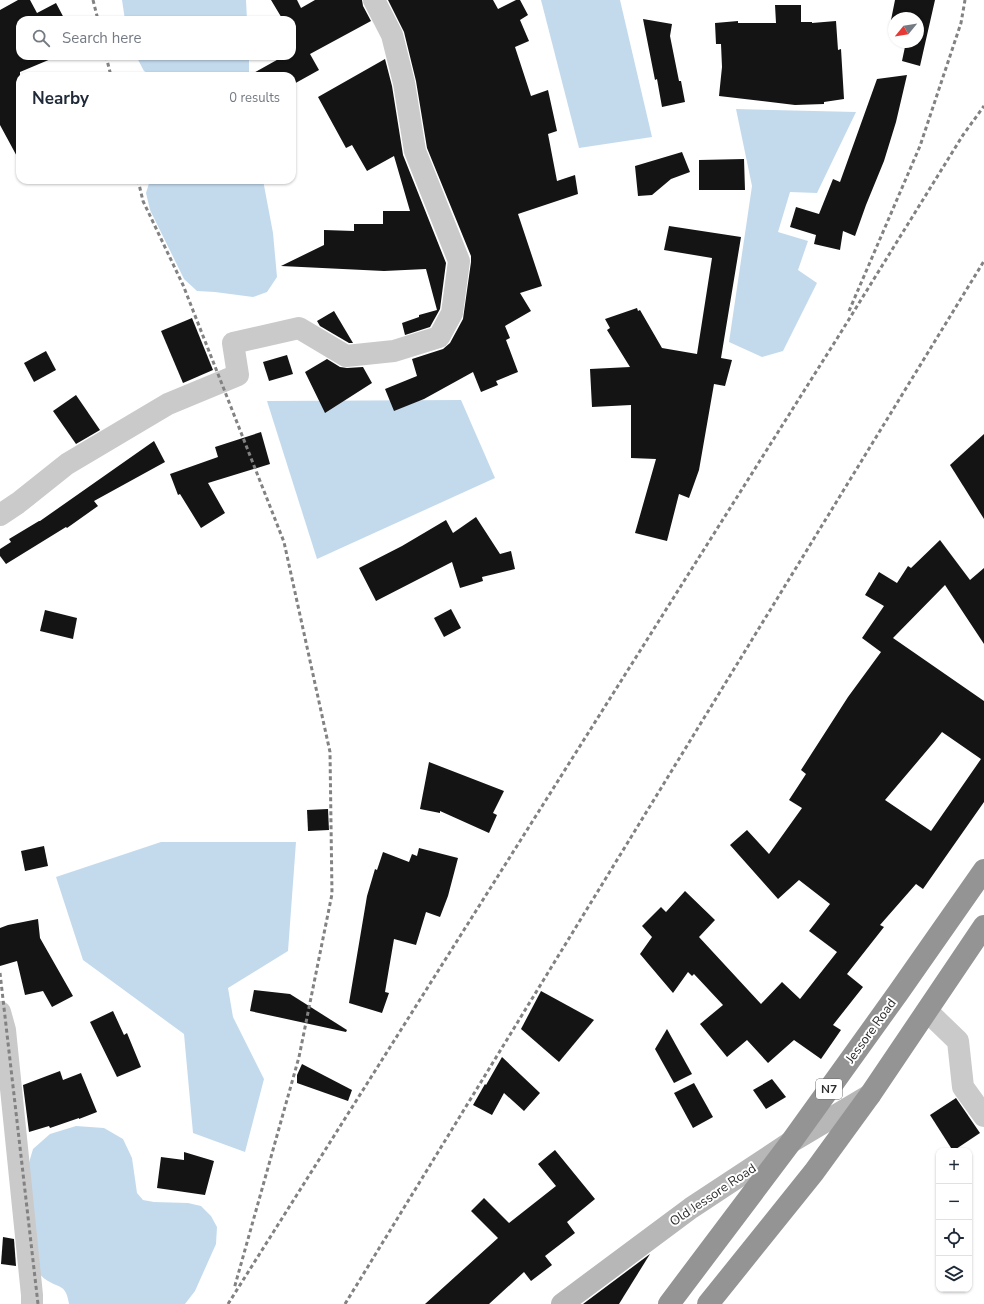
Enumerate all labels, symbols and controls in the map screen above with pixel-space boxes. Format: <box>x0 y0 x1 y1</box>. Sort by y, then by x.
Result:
north arrow <box>888 12 924 48</box>
search box <box>16 16 296 60</box>
icon: search <box>30 27 52 49</box>
text: Search here <box>62 28 142 48</box>
text: Nearby <box>32 87 89 110</box>
text: 0 results <box>229 89 280 107</box>
street label: Jessore Road <box>841 995 901 1068</box>
road number: N7 <box>816 1079 842 1099</box>
map controls <box>936 1148 972 1292</box>
button: + <box>936 1148 972 1184</box>
street label: Old Jessore Road <box>666 1159 760 1231</box>
button: − <box>936 1184 972 1220</box>
button: locate <box>936 1220 972 1256</box>
button: layers <box>936 1256 972 1292</box>

